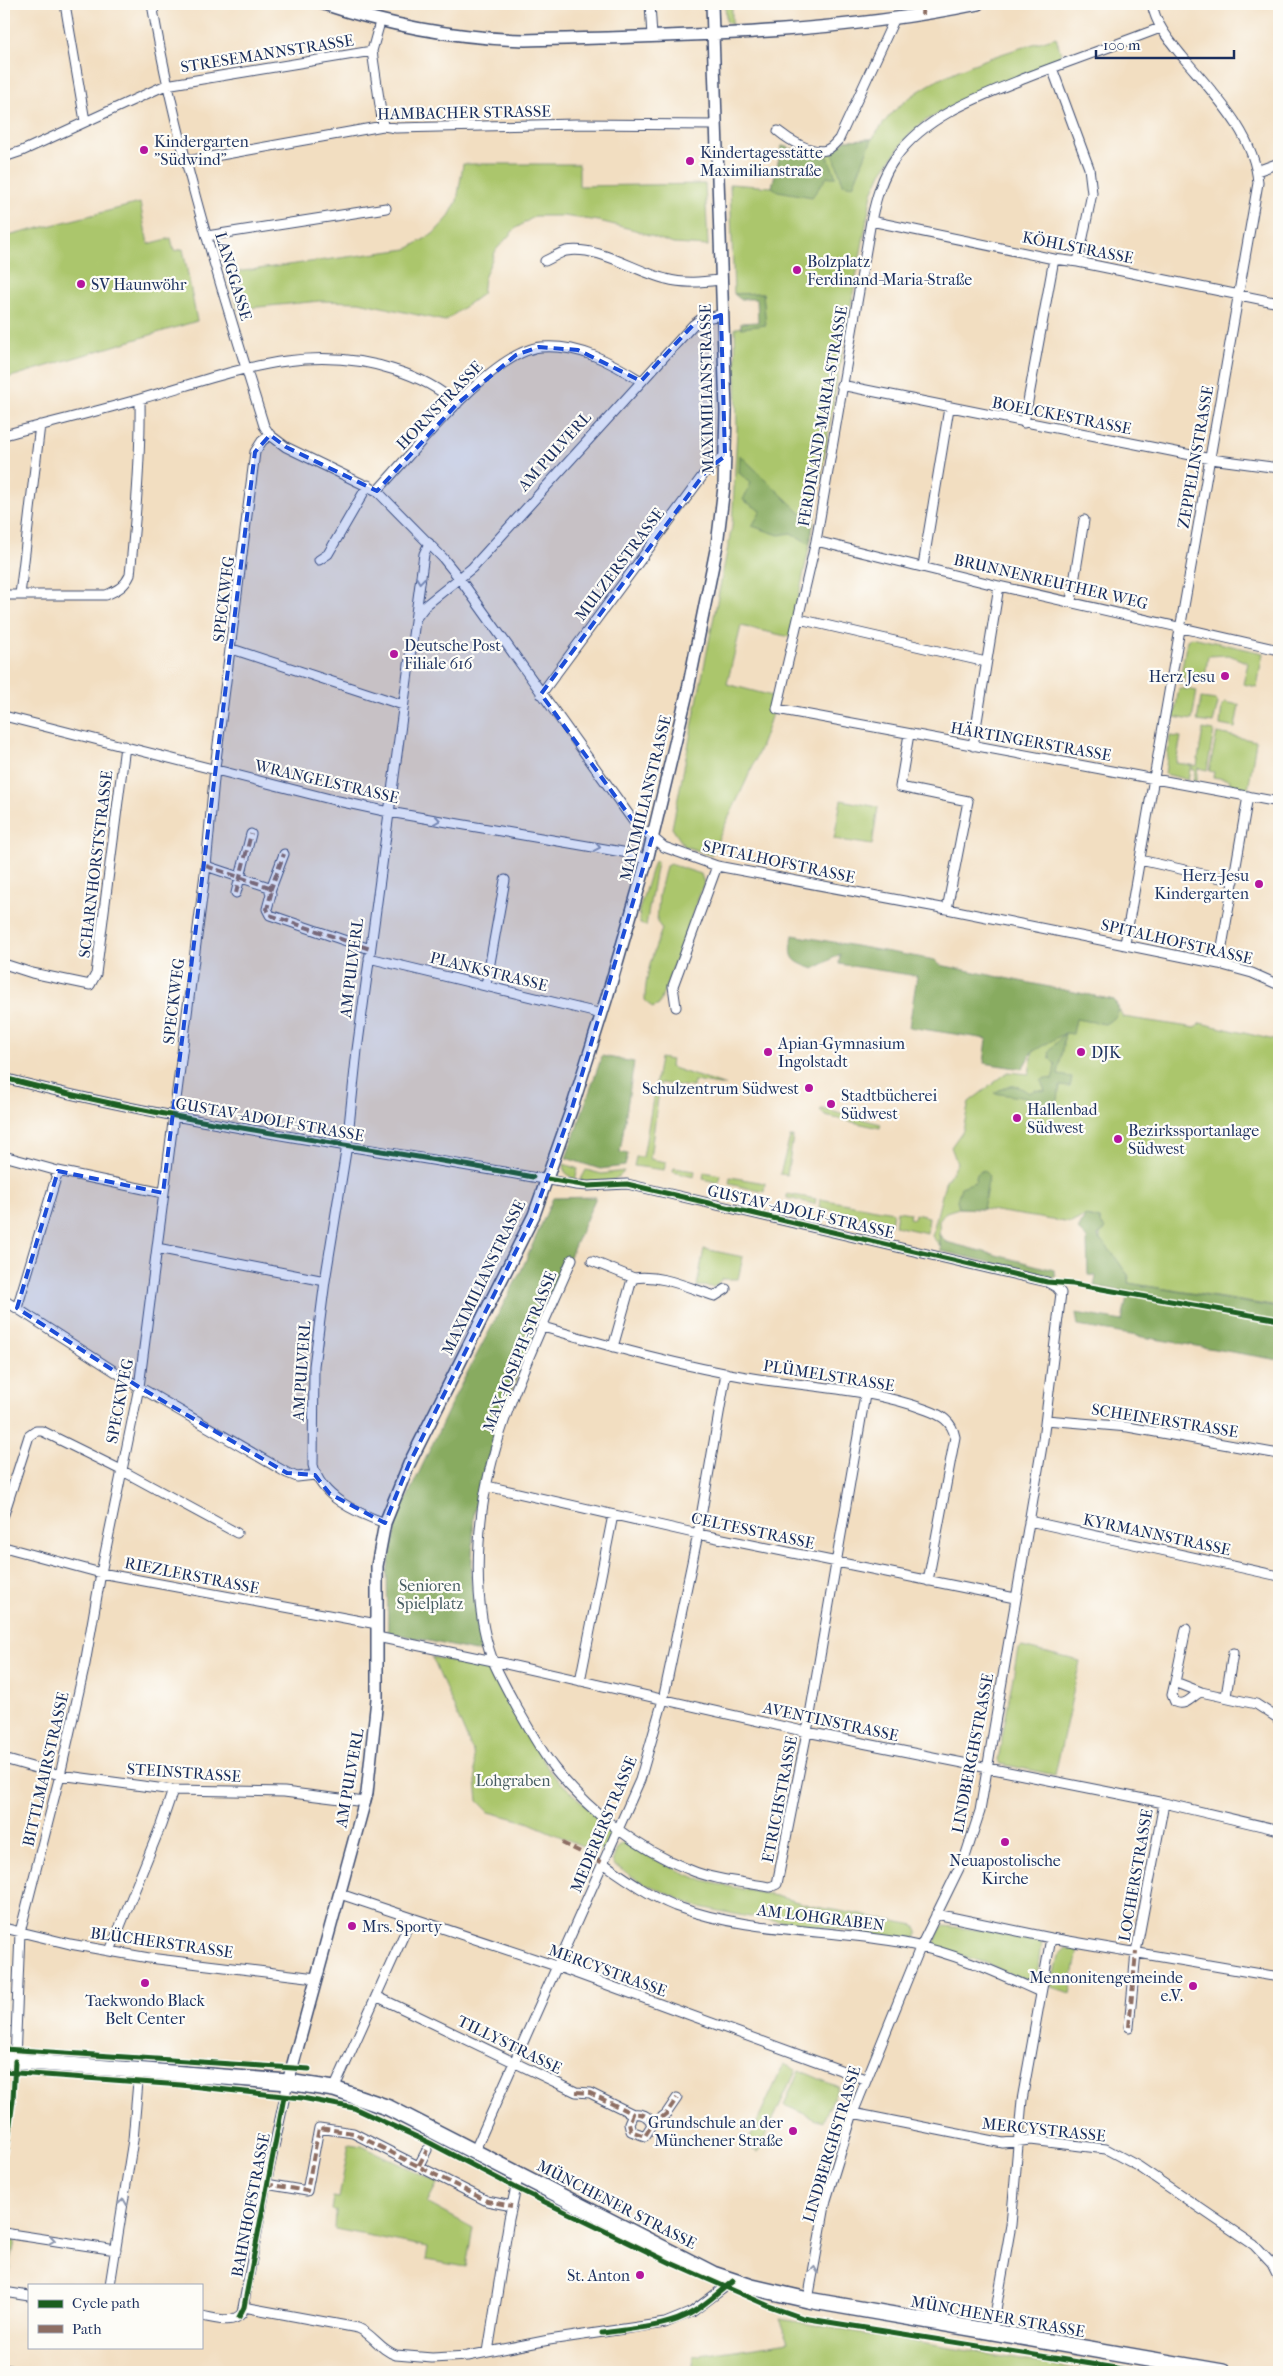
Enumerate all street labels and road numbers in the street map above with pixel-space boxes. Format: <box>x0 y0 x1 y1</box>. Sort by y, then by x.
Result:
street label: STRESEMANNSTRASSE <box>179 30 355 77</box>
street label: HAMBACHER STRASSE <box>377 101 551 124</box>
street label: KÖHLSTRASSE <box>1021 227 1135 268</box>
street label: LANGGASSE <box>211 230 256 323</box>
street label: MAXIMILIANSTRASSE <box>696 303 717 474</box>
street label: FERDINAND-MARIA-STRASSE <box>794 304 851 528</box>
street label: HORNSTRASSE <box>392 357 487 454</box>
street label: ZEPPELINSTRASSE <box>1174 384 1217 530</box>
street label: BOELCKESTRASSE <box>991 393 1134 438</box>
street label: AM PULVERL <box>513 407 595 496</box>
street label: MULZERSTRASSE <box>571 504 668 624</box>
street label: BRUNNENREUTHER WEG <box>952 550 1150 613</box>
street label: SPECKWEG <box>209 555 238 643</box>
street label: MAXIMILIANSTRASSE <box>616 713 675 883</box>
street label: HÄRTINGERSTRASSE <box>949 718 1113 765</box>
street label: WRANGELSTRASSE <box>252 755 401 807</box>
street label: SCHARNHORSTSTRASSE <box>75 769 116 959</box>
street label: SPITALHOFSTRASSE <box>701 836 857 887</box>
street label: SPITALHOFSTRASSE <box>1099 915 1255 968</box>
street label: AM PULVERL <box>336 917 367 1020</box>
street label: PLANKSTRASSE <box>428 948 550 995</box>
street label: SPECKWEG <box>159 957 188 1045</box>
street label: GUSTAV-ADOLF-STRASSE <box>174 1094 366 1145</box>
street label: GUSTAV-ADOLF-STRASSE <box>706 1181 896 1242</box>
street label: MAXIMILIANSTRASSE <box>438 1196 529 1358</box>
street label: MAX-JOSEPH-STRASSE <box>478 1268 561 1434</box>
street label: AM PULVERL <box>288 1320 315 1423</box>
street label: PLÜMELSTRASSE <box>762 1356 896 1395</box>
street label: SPECKWEG <box>102 1357 137 1445</box>
street label: SCHEINERSTRASSE <box>1090 1399 1240 1442</box>
street label: CELTESSTRASSE <box>689 1508 817 1553</box>
street label: KYRMANNSTRASSE <box>1081 1510 1233 1559</box>
street label: RIEZLERSTRASSE <box>123 1553 261 1598</box>
street label: LINDBERGHSTRASSE <box>948 1671 997 1835</box>
street label: BITTLMAIRSTRASSE <box>18 1690 73 1848</box>
street label: AVENTINSTRASSE <box>760 1698 901 1745</box>
street label: AM PULVERL <box>331 1727 368 1830</box>
street label: ETRICHSTRASSE <box>758 1734 801 1864</box>
street label: MEDERERSTRASSE <box>566 1753 641 1895</box>
street label: STEINSTRASSE <box>126 1759 242 1786</box>
street label: LOCHERSTRASSE <box>1114 1807 1157 1943</box>
street label: AM LOHGRABEN <box>755 1900 886 1935</box>
street label: BLÜCHERSTRASSE <box>89 1923 235 1962</box>
street label: MERCYSTRASSE <box>546 1940 670 2001</box>
street label: TILLYSTRASSE <box>455 2011 565 2078</box>
street label: LINDBERGHSTRASSE <box>799 2063 864 2225</box>
street label: MERCYSTRASSE <box>981 2114 1107 2145</box>
street label: BAHNHOFSTRASSE <box>227 2131 274 2279</box>
street label: MÜNCHENER STRASSE <box>534 2156 700 2253</box>
street label: MÜNCHENER STRASSE <box>909 2292 1087 2341</box>

